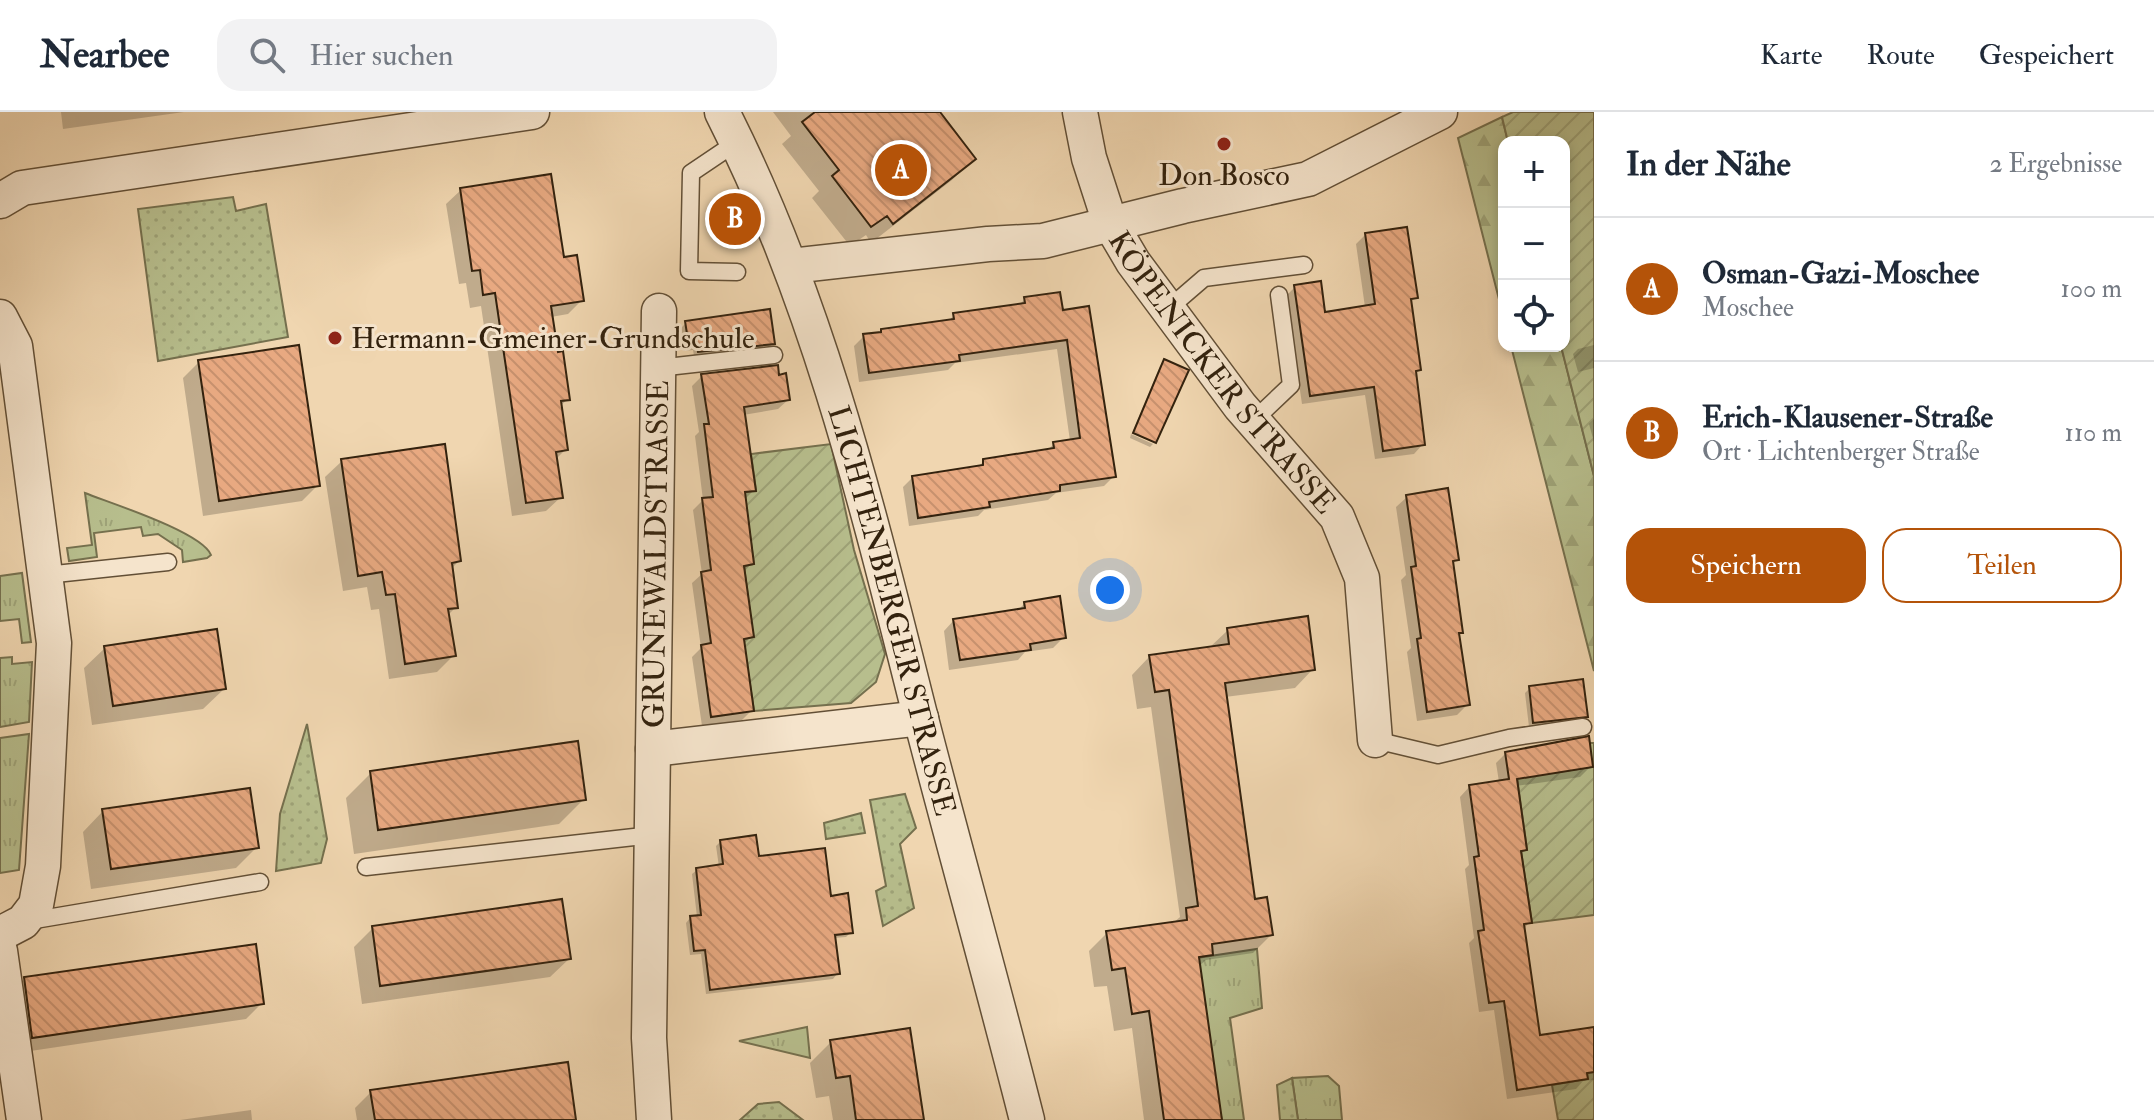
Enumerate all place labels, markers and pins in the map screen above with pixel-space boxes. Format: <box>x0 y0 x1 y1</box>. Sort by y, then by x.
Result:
marker: Don Bosco <box>1215 135 1233 153</box>
pin: A <box>875 140 927 200</box>
place label: Don Bosco <box>1158 157 1290 194</box>
pin: B <box>709 189 761 249</box>
place label: Hermann-Gmeiner-Grundschule <box>351 320 755 357</box>
marker: Hermann-Gmeiner-Grundschule <box>326 329 344 347</box>

